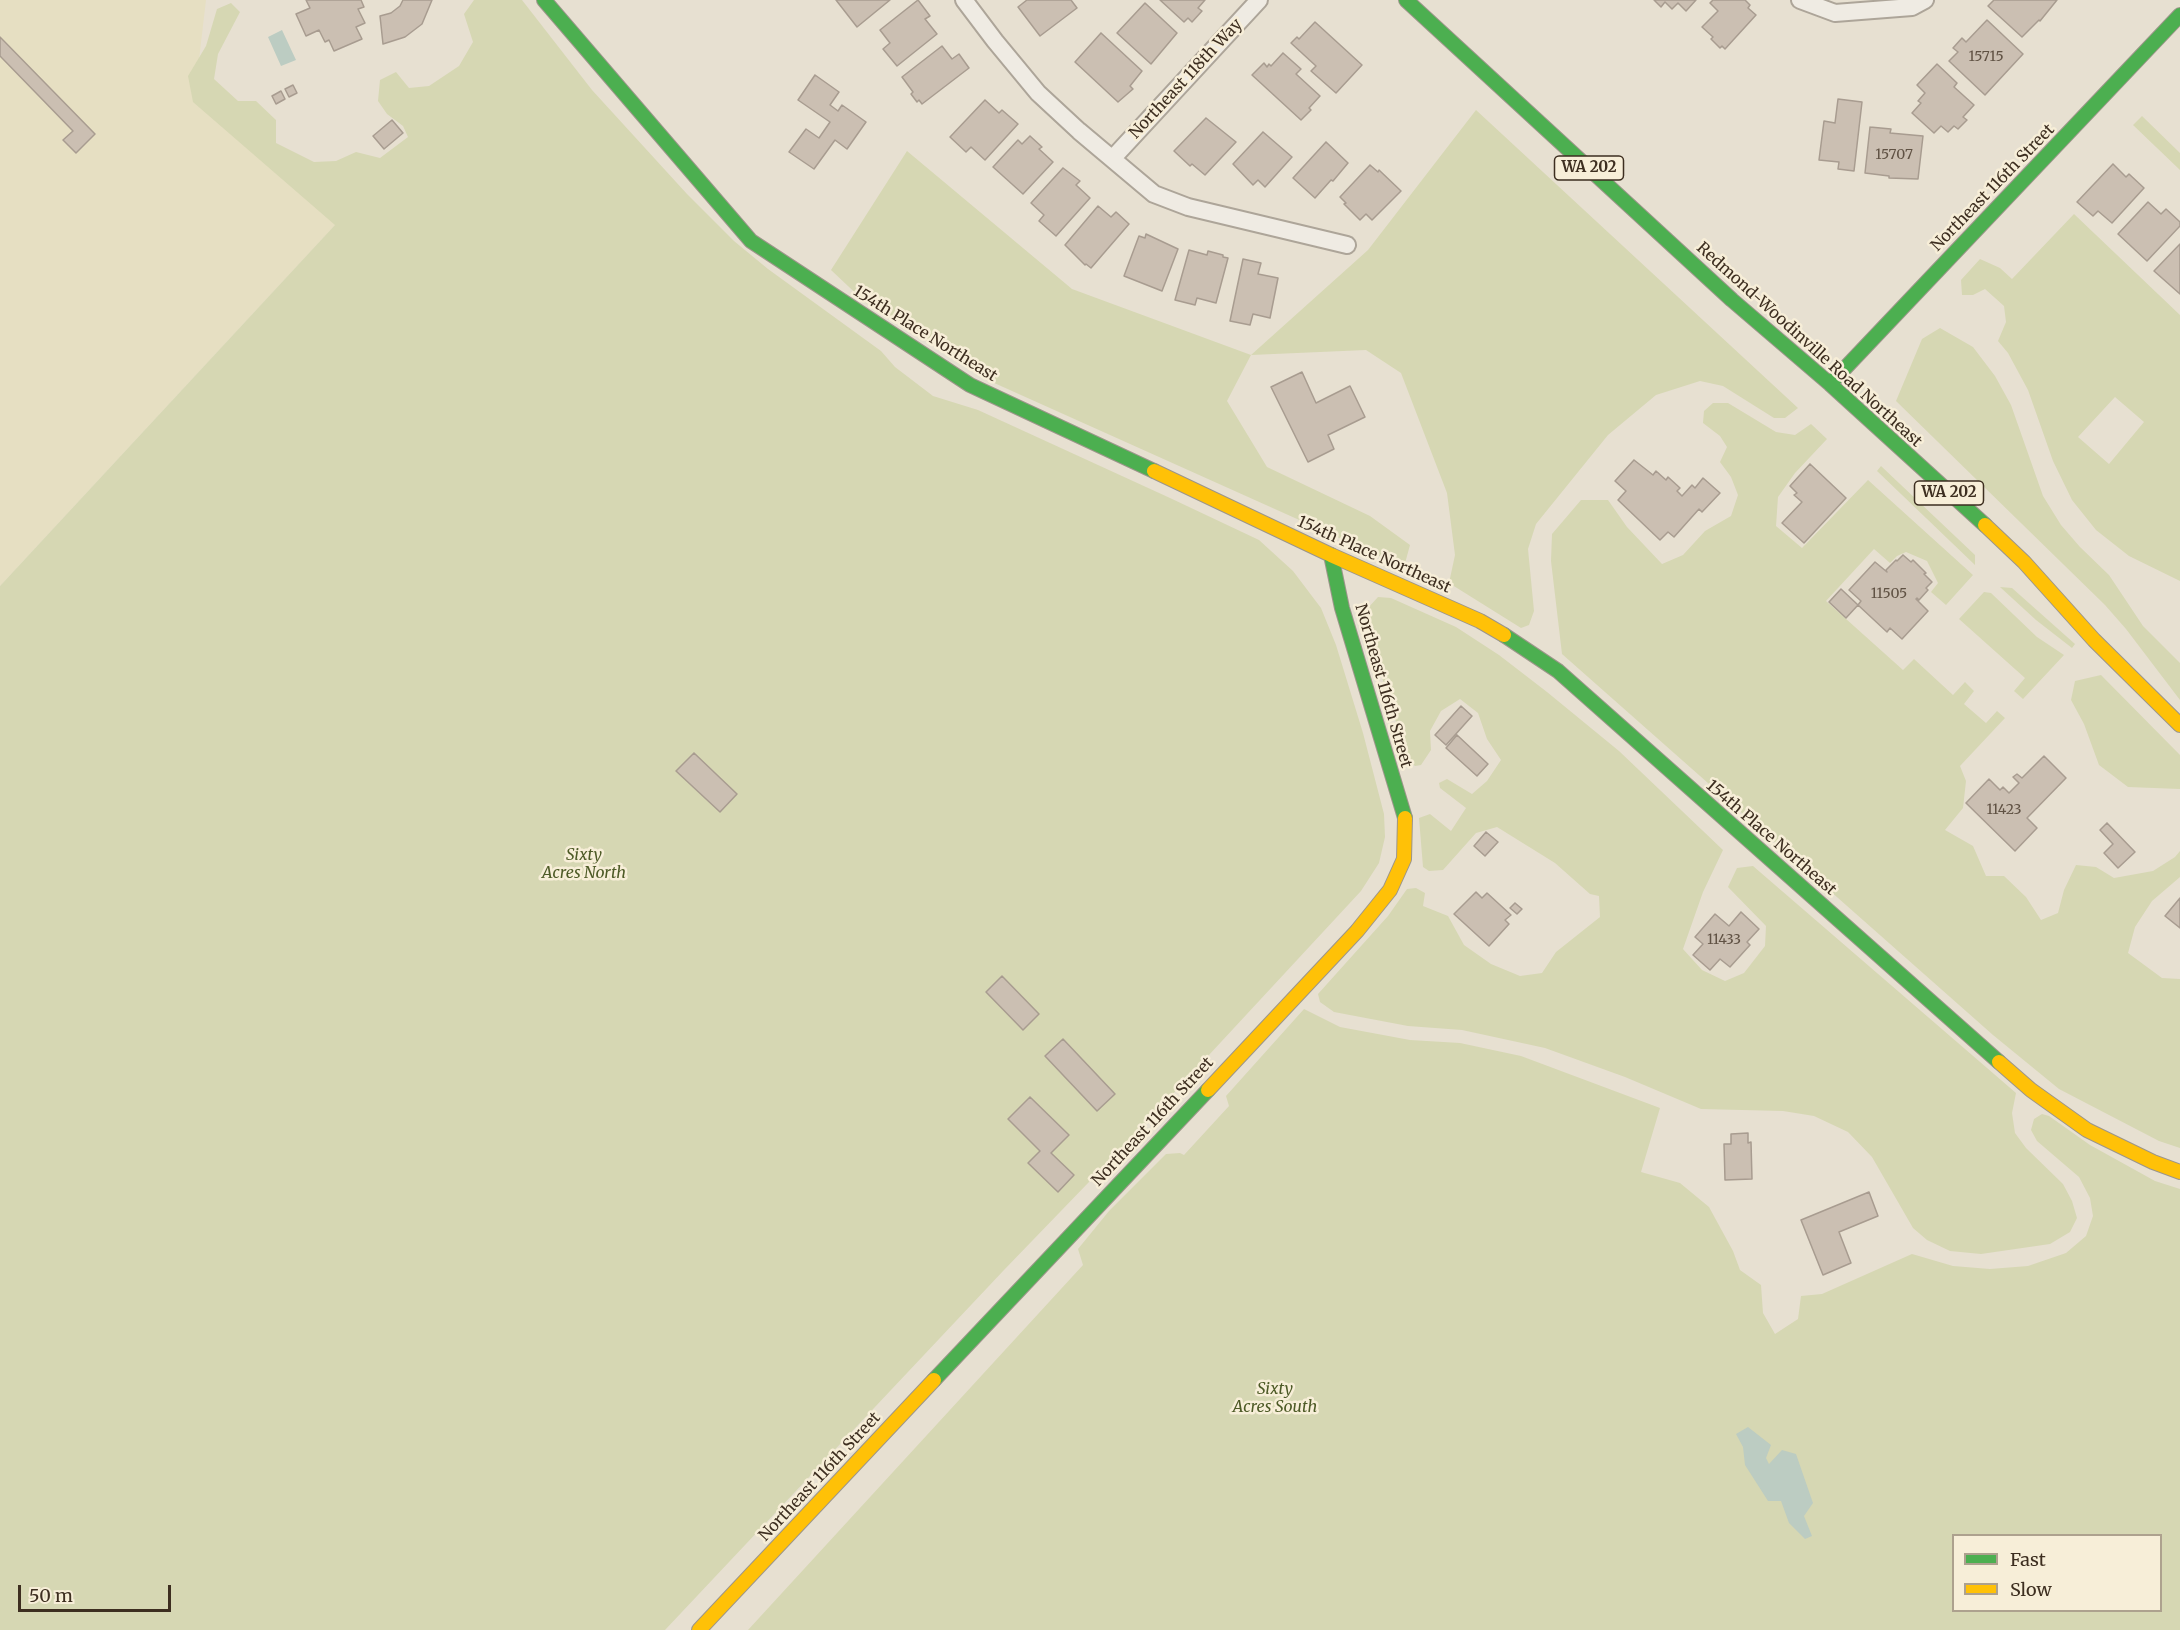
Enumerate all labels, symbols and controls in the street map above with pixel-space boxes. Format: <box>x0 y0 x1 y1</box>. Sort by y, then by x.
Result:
street label: Northeast 118th Way <box>1126 15 1246 143</box>
house number: 15715 <box>1968 49 2004 65</box>
street label: Northeast 116th Street <box>1927 120 2059 256</box>
house number: 15707 <box>1875 147 1913 163</box>
road number: WA 202 <box>1554 156 1624 180</box>
street label: Redmond-Woodinville Road Northeast <box>1692 239 1926 451</box>
street label: 154th Place Northeast <box>849 282 1001 386</box>
road number: WA 202 <box>1914 481 1984 505</box>
street label: 154th Place Northeast <box>1294 512 1454 598</box>
house number: 11505 <box>1871 586 1907 602</box>
street label: Northeast 116th Street <box>1350 602 1416 770</box>
street label: 154th Place Northeast <box>1702 776 1840 900</box>
house number: 11423 <box>1986 802 2022 818</box>
park label: Sixty Acres North <box>542 845 626 883</box>
house number: 11433 <box>1707 932 1741 948</box>
street label: Northeast 116th Street <box>1088 1054 1218 1190</box>
park label: Sixty Acres South <box>1233 1379 1317 1417</box>
street label: Northeast 116th Street <box>755 1409 885 1545</box>
legend <box>1952 1534 2162 1612</box>
text: Fast <box>2010 1548 2046 1571</box>
scale bar <box>21 1573 174 1611</box>
text: Slow <box>2010 1578 2052 1601</box>
text: 50 m <box>29 1584 73 1607</box>

